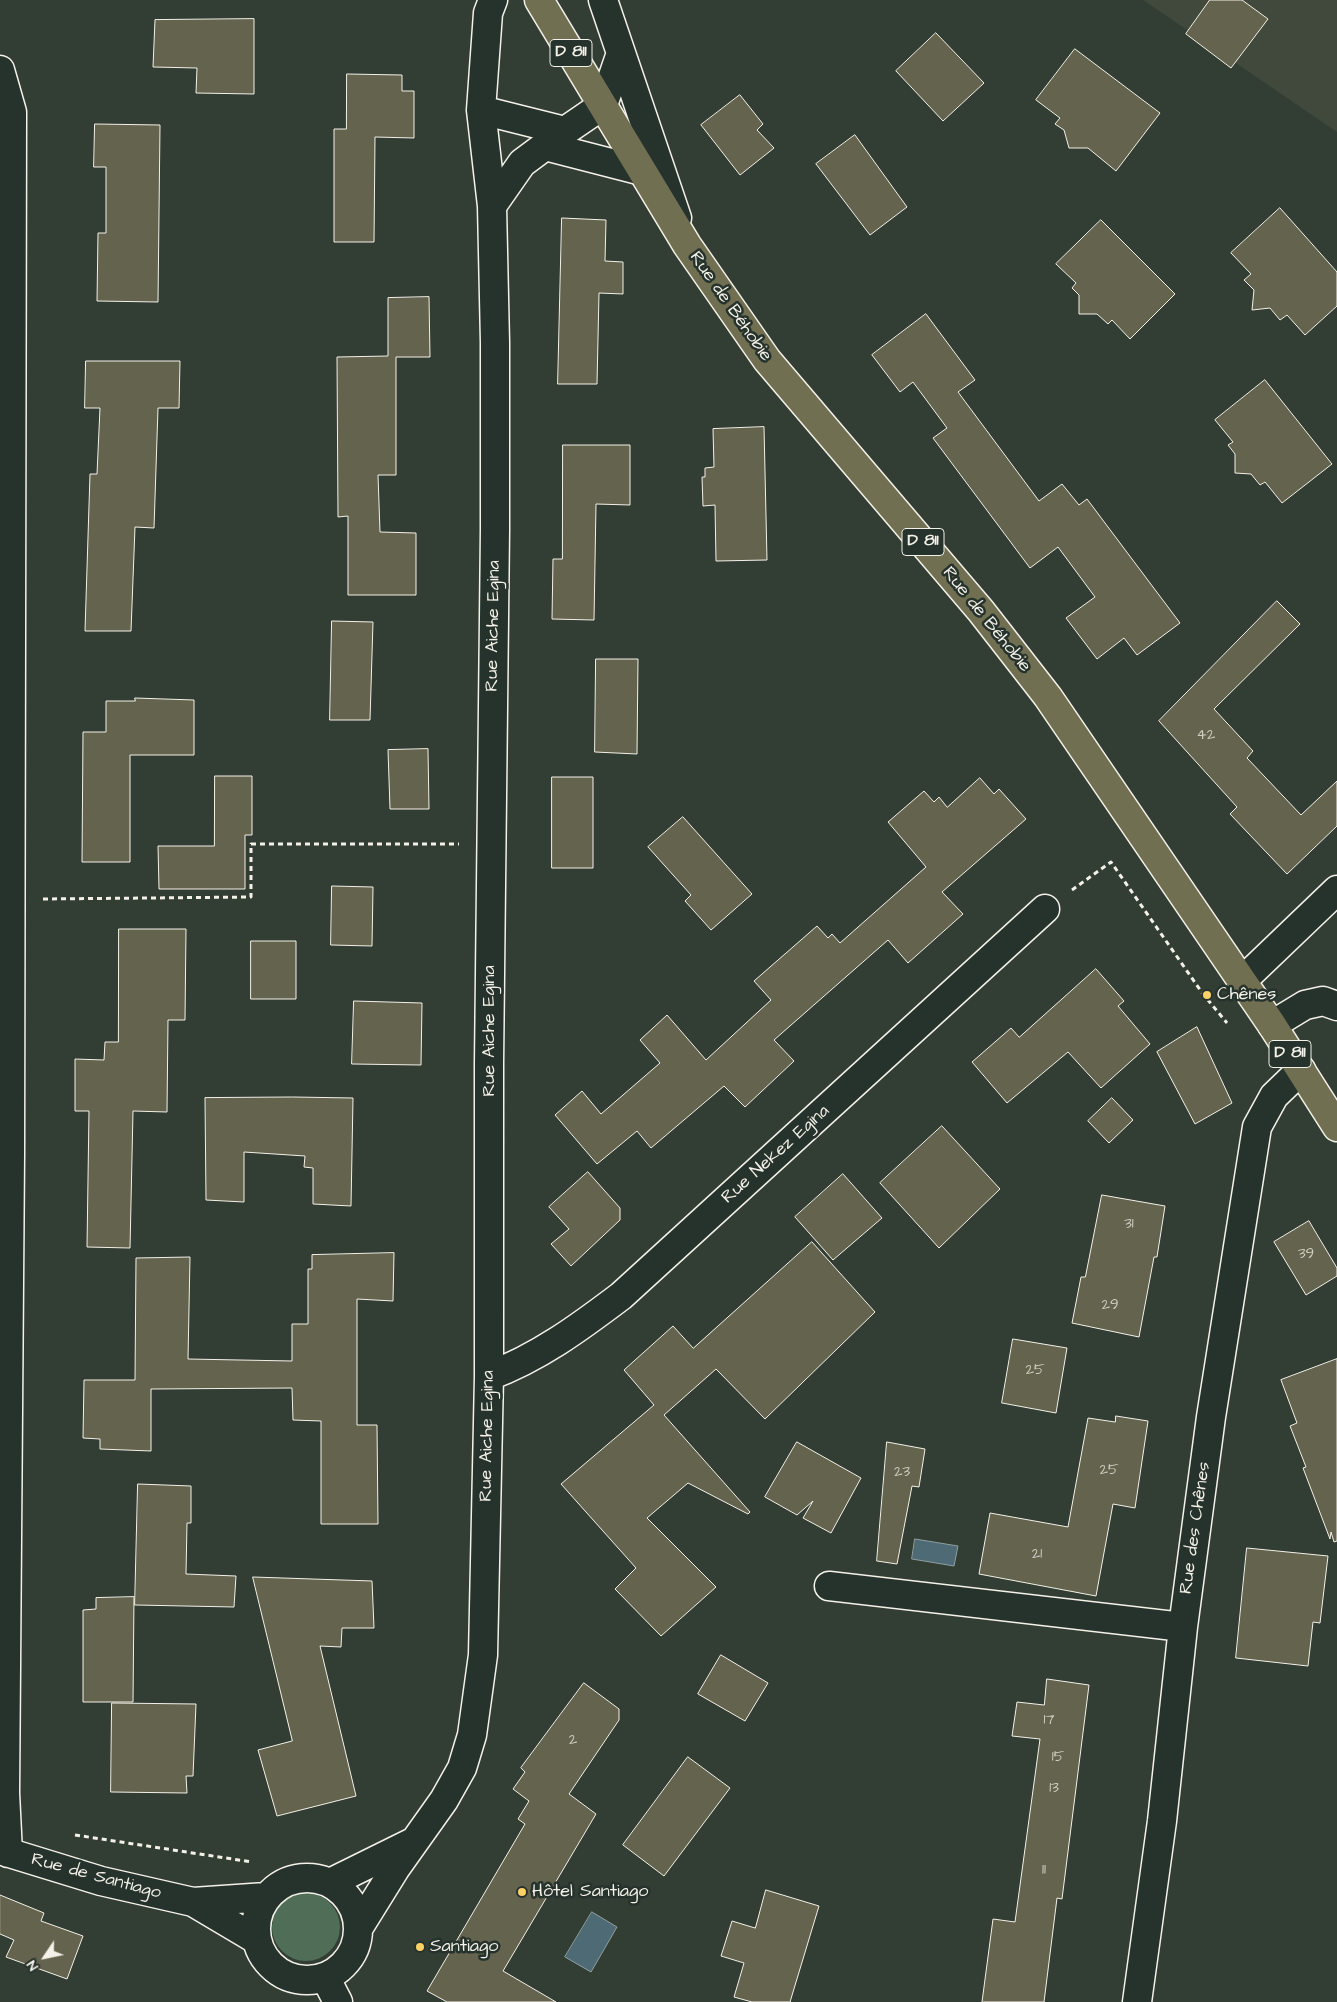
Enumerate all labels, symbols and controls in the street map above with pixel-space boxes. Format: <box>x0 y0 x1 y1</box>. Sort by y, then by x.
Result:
road number: D 811 <box>550 40 592 66</box>
street label: Rue de Béhobie <box>684 248 776 366</box>
road number: D 811 <box>902 528 944 556</box>
street label: Rue Aiche Egina <box>482 560 506 692</box>
street label: Rue de Béhobie <box>937 563 1035 677</box>
house number: 42 <box>1197 727 1215 745</box>
street label: Rue Aiche Egina <box>479 965 501 1097</box>
place label: Chênes <box>1217 984 1276 1006</box>
marker: Chênes <box>1201 989 1213 1001</box>
road number: D 811 <box>1269 1040 1311 1068</box>
street label: Rue Nekez Egina <box>718 1101 834 1209</box>
house number: 31 <box>1124 1216 1134 1234</box>
house number: 39 <box>1298 1246 1314 1264</box>
house number: 29 <box>1101 1297 1119 1315</box>
house number: 25 <box>1025 1362 1045 1380</box>
street label: Rue Aiche Egina <box>476 1370 500 1502</box>
street label: Rue des Chênes <box>1176 1460 1216 1596</box>
house number: 25 <box>1099 1462 1119 1480</box>
house number: 23 <box>894 1464 910 1482</box>
house number: 21 <box>1032 1546 1042 1564</box>
house number: 17 <box>1043 1712 1055 1730</box>
house number: 2 <box>569 1732 577 1750</box>
house number: 15 <box>1052 1749 1064 1767</box>
house number: 13 <box>1049 1780 1059 1798</box>
street label: Rue de Santiago <box>29 1849 163 1905</box>
house number: 11 <box>1042 1862 1046 1880</box>
place label: Hôtel Santiago <box>532 1881 648 1903</box>
marker: Hôtel Santiago <box>516 1886 528 1898</box>
north arrow <box>20 1932 70 1982</box>
place label: Santiago <box>430 1936 498 1958</box>
marker: Santiago <box>414 1941 426 1953</box>
text: N <box>22 1956 43 1975</box>

